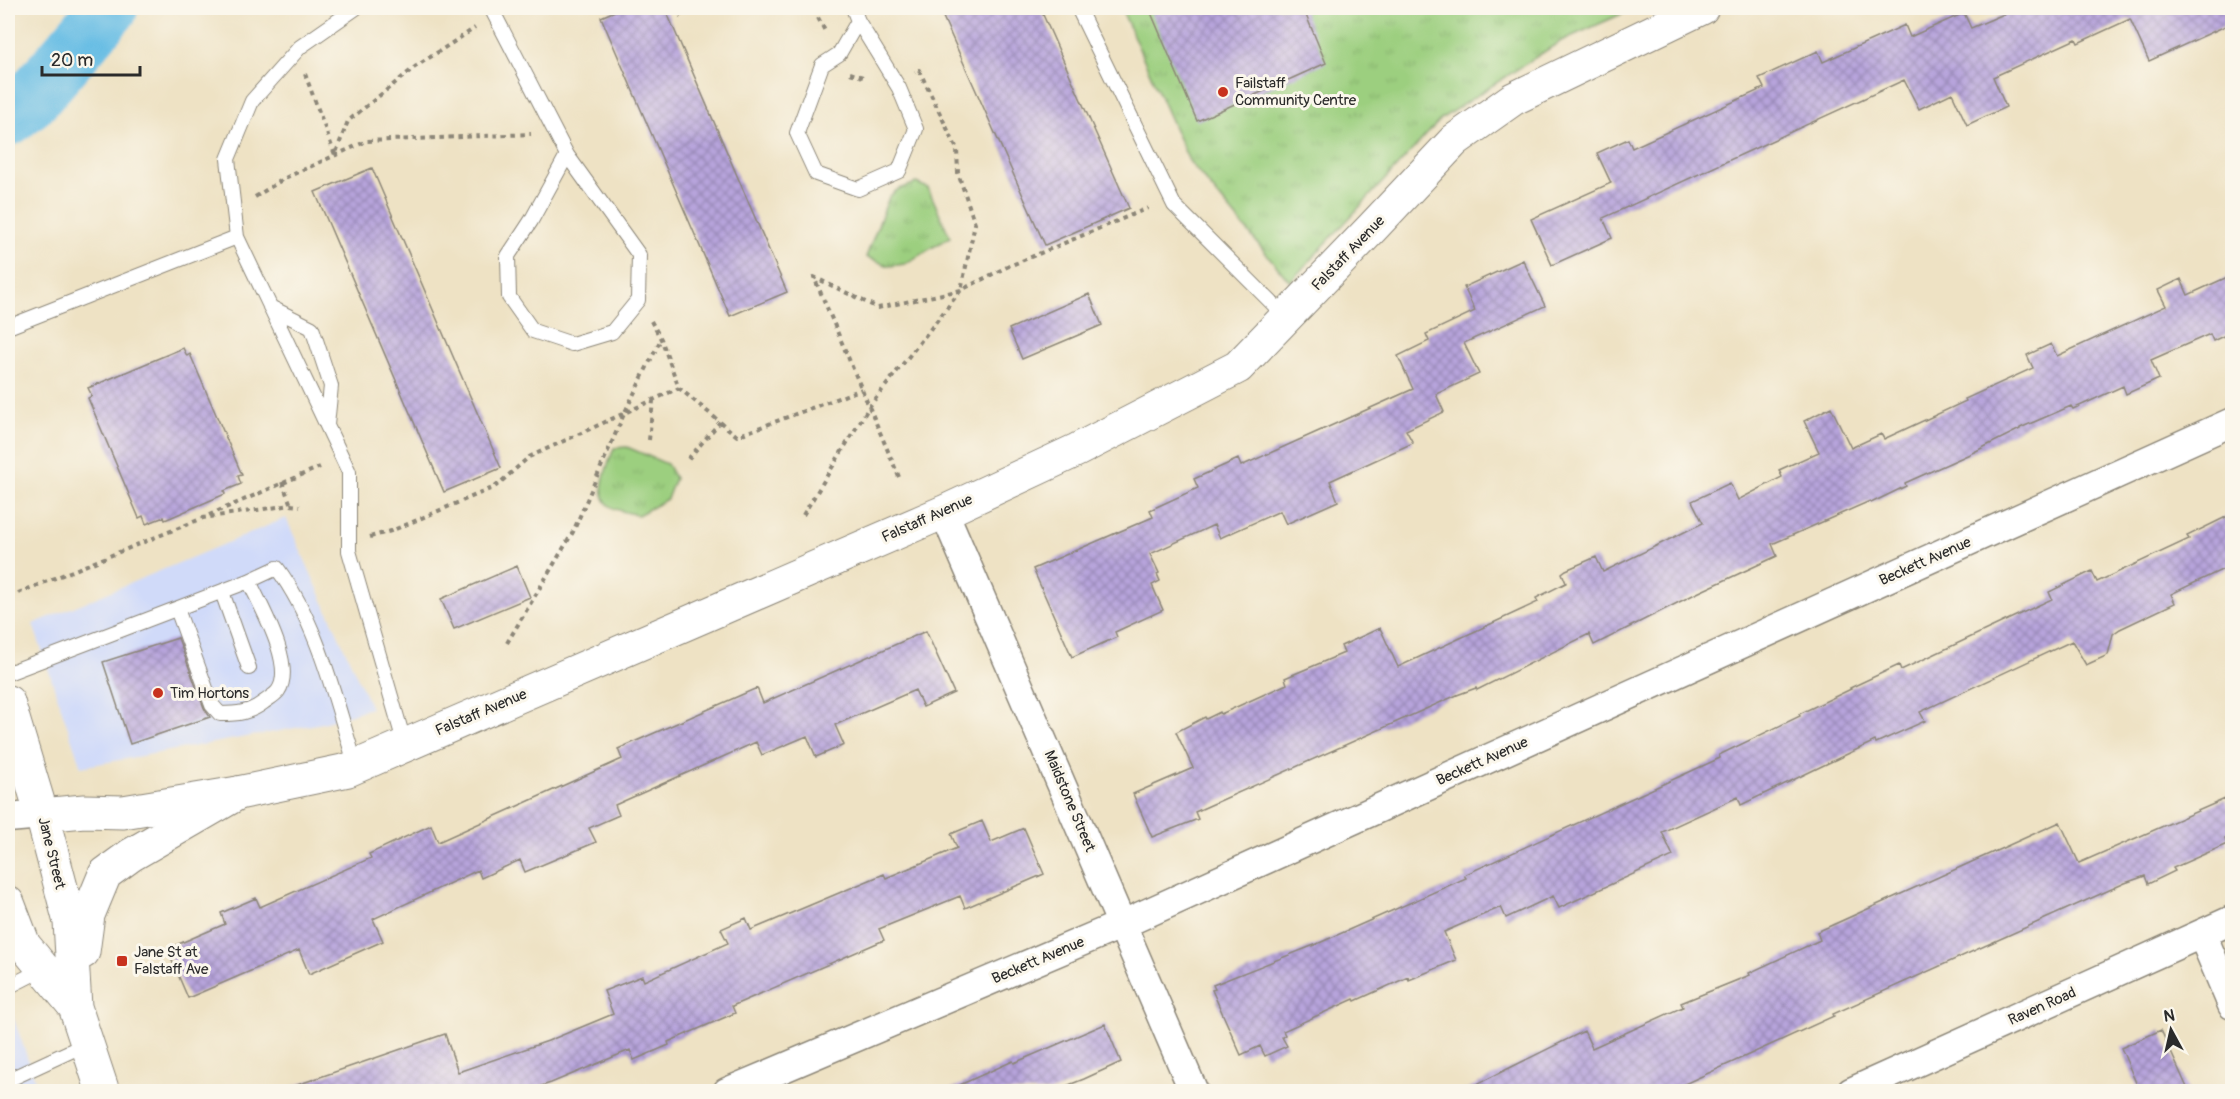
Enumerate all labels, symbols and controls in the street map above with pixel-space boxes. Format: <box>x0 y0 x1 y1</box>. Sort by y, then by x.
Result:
scale bar <box>42 39 140 77</box>
text: 20 m <box>51 49 93 72</box>
place label: Failstaff Community Centre <box>1235 74 1357 110</box>
marker: Failstaff Community Centre <box>1216 85 1230 99</box>
street label: Falstaff Avenue <box>1308 211 1390 295</box>
street label: Falstaff Avenue <box>879 490 976 547</box>
street label: Beckett Avenue <box>1876 532 1975 590</box>
place label: Tim Hortons <box>170 684 249 703</box>
street label: Falstaff Avenue <box>433 684 530 740</box>
marker: Tim Hortons <box>151 686 165 700</box>
street label: Beckett Avenue <box>1433 732 1532 790</box>
street label: Maidstone Street <box>1040 748 1100 856</box>
street label: Jane Street <box>33 815 70 892</box>
street label: Beckett Avenue <box>989 932 1088 988</box>
place label: Jane St at Falstaff Ave <box>134 943 209 979</box>
marker: Jane St at Falstaff Ave <box>115 954 129 968</box>
street label: Raven Road <box>2005 983 2079 1030</box>
north arrow <box>2141 1000 2201 1060</box>
text: N <box>2162 1005 2176 1027</box>

